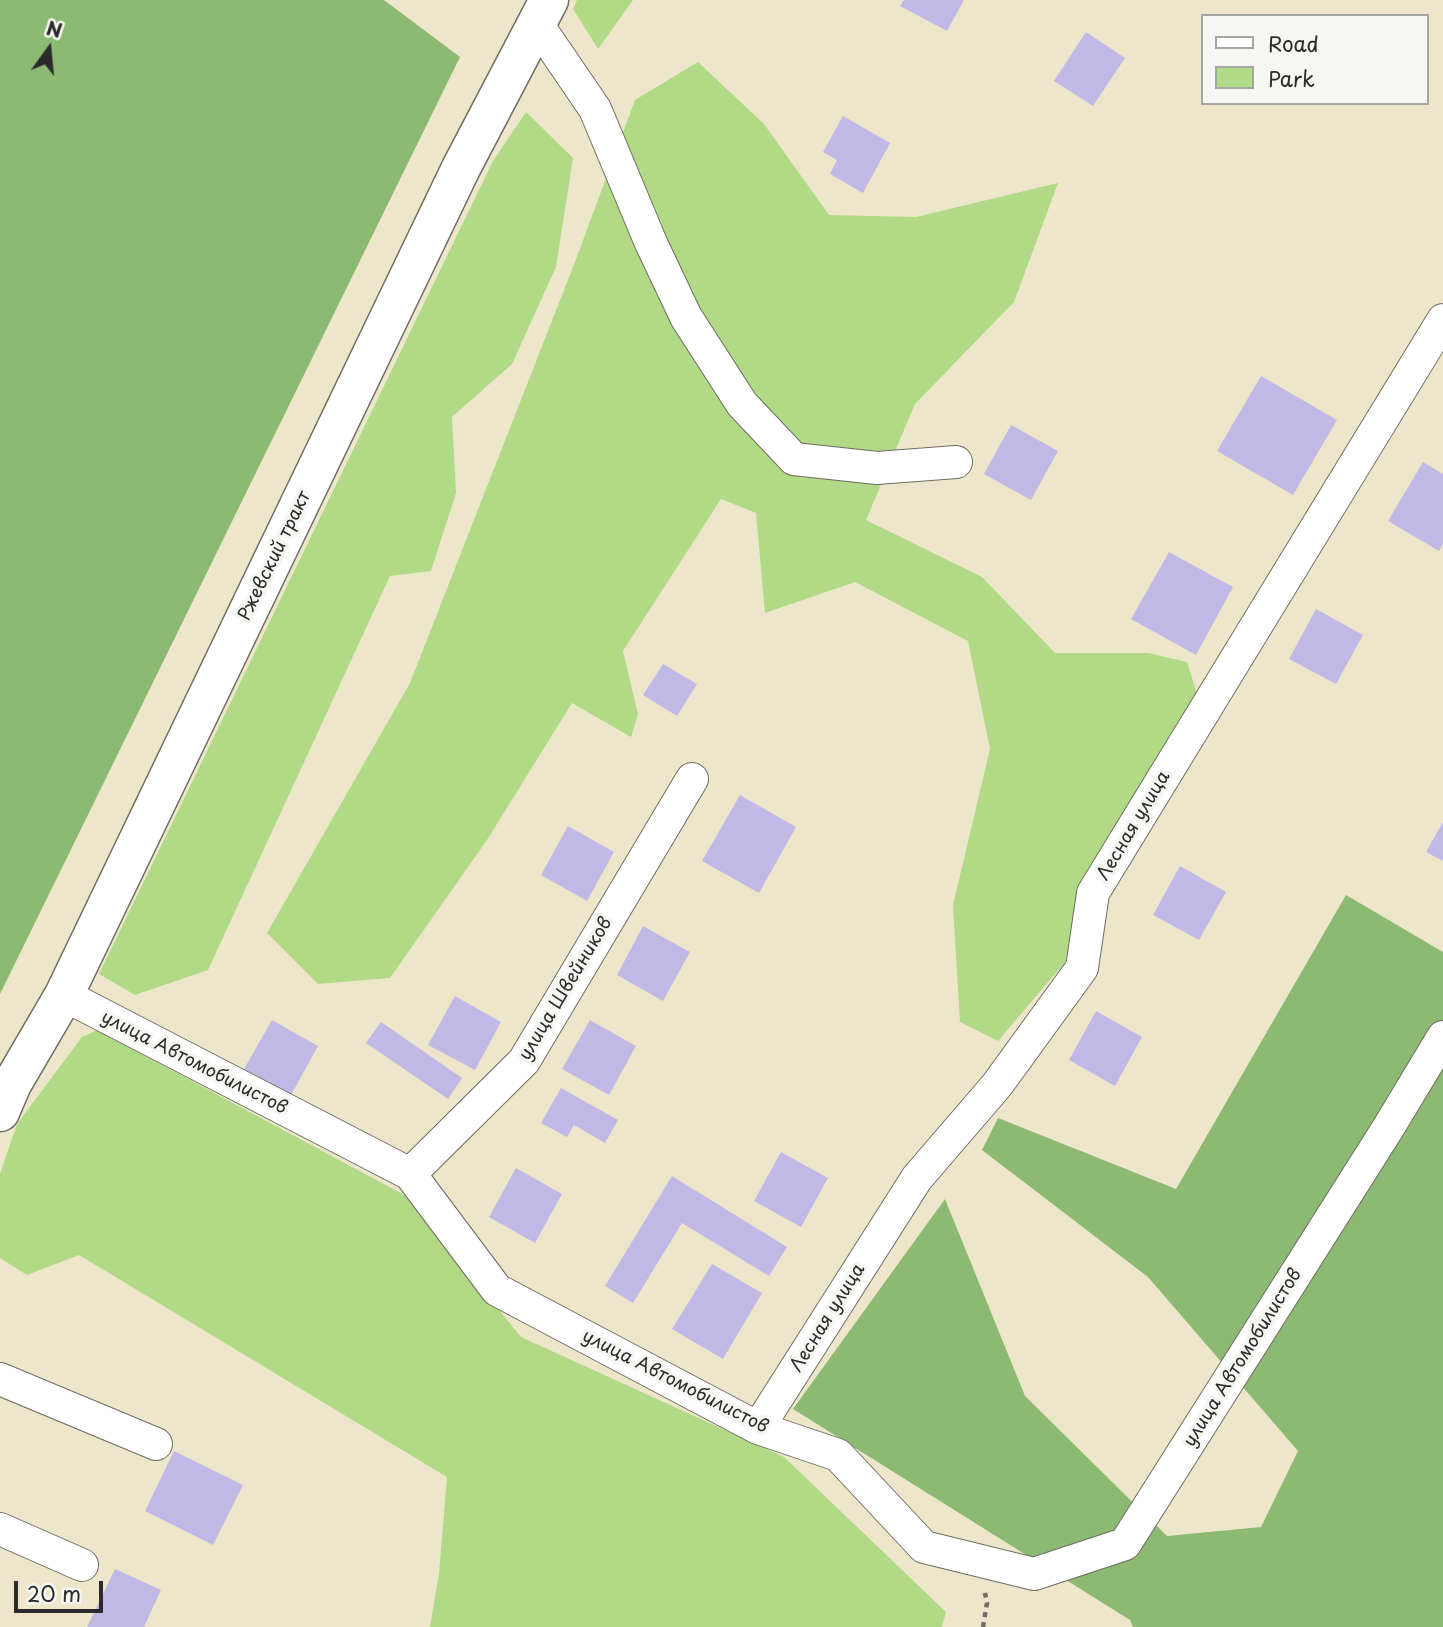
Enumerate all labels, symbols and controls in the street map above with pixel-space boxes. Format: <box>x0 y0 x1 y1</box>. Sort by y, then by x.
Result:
text: N <box>44 13 65 44</box>
north arrow <box>14 14 84 84</box>
legend <box>1202 14 1429 105</box>
text: Road <box>1268 27 1319 59</box>
text: Park <box>1268 62 1315 94</box>
street label: Ржевский тракт <box>234 488 316 624</box>
street label: Лесная улица <box>1093 768 1175 884</box>
street label: улица Швейников <box>515 914 617 1064</box>
street label: улица Автомобилистов <box>97 1007 291 1119</box>
street label: Лесная улица <box>786 1260 870 1376</box>
street label: улица Автомобилистов <box>1179 1265 1307 1451</box>
street label: улица Автомобилистов <box>578 1326 772 1438</box>
scale bar <box>18 1568 107 1612</box>
text: 20 m <box>27 1577 81 1609</box>

